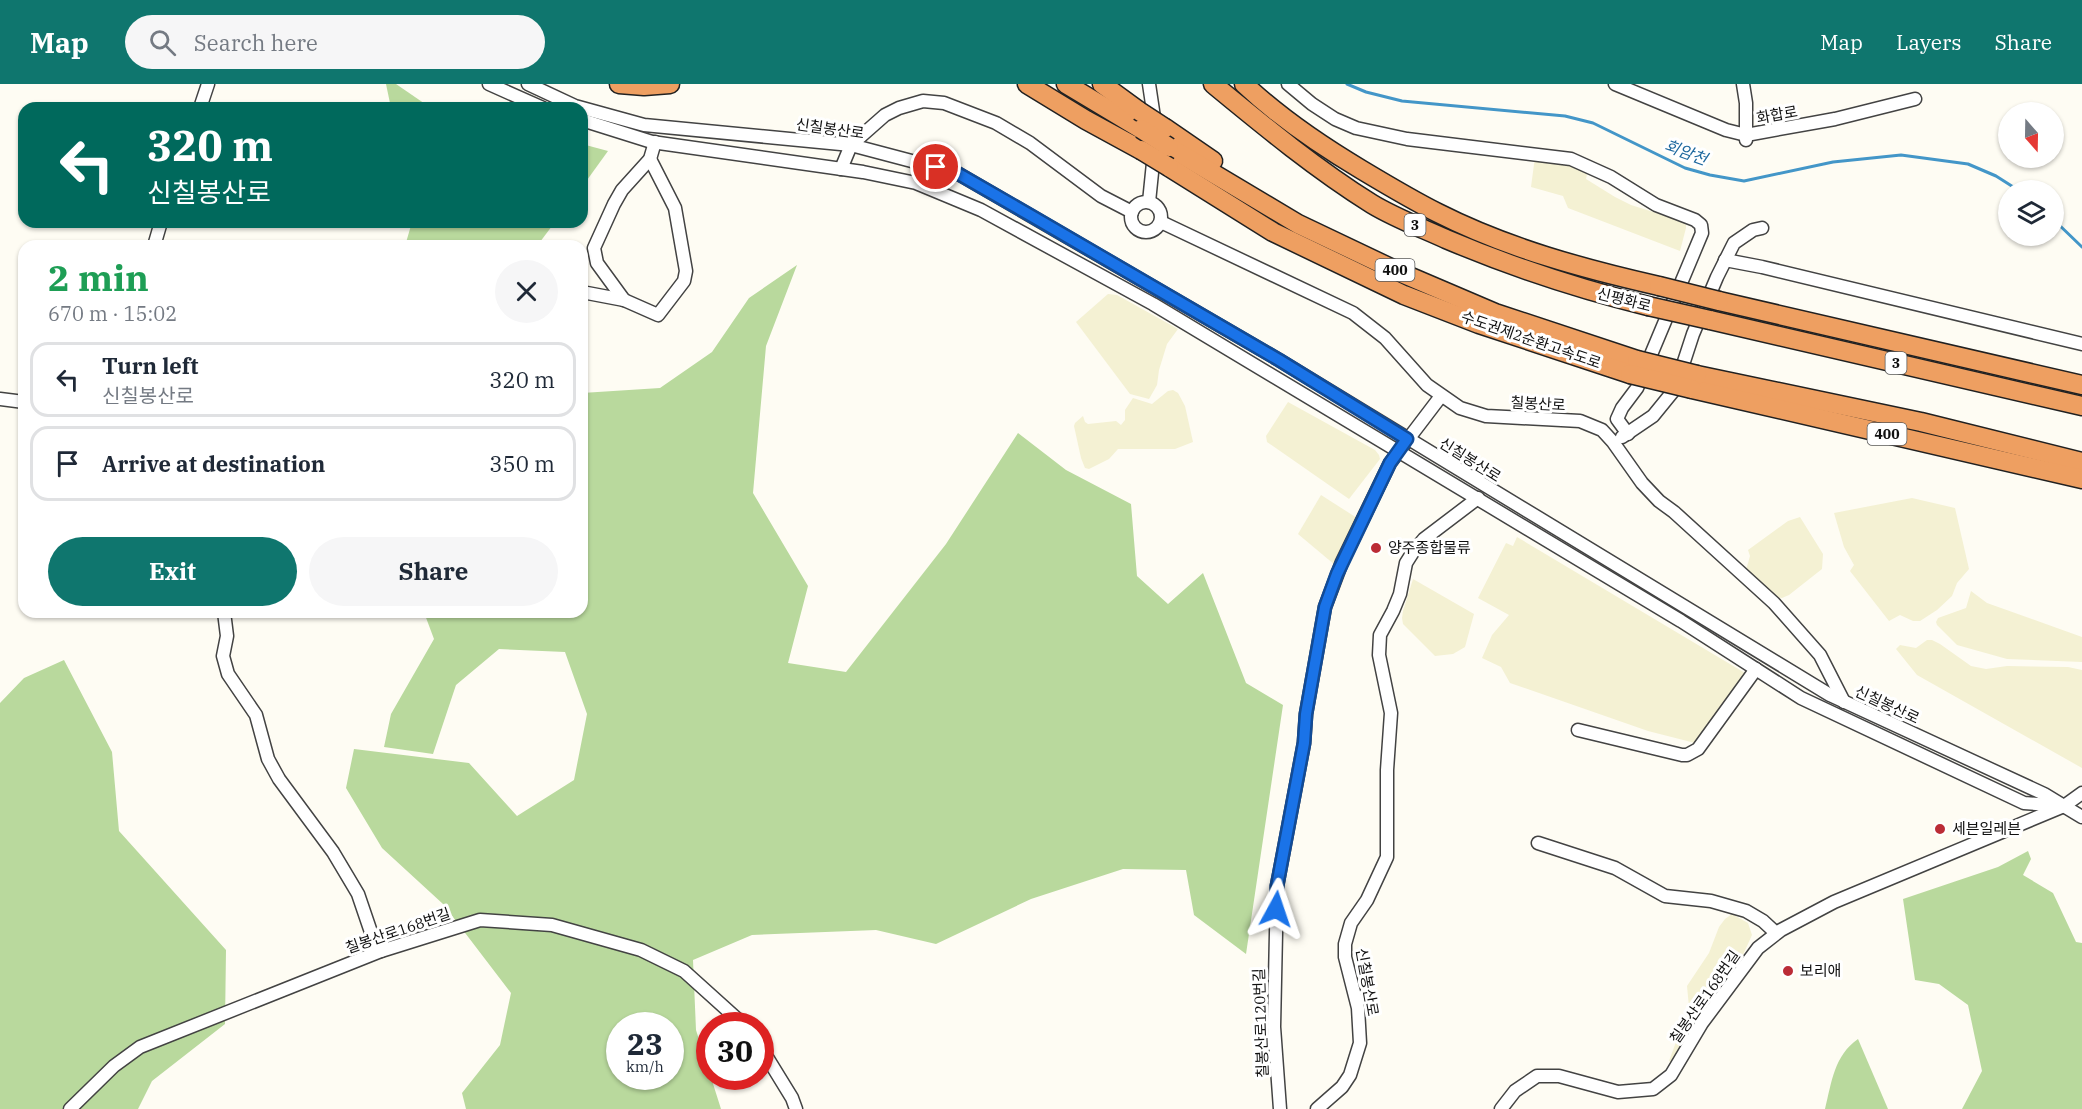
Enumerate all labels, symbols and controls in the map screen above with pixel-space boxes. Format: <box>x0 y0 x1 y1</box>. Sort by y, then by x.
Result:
search box <box>125 15 545 69</box>
text: Map <box>30 24 89 61</box>
icon: search <box>146 26 179 59</box>
text: Search here <box>194 28 318 57</box>
text: Map <box>1820 28 1863 56</box>
text: Layers <box>1896 28 1962 56</box>
text: Share <box>1995 28 2052 56</box>
street label: 화합로 <box>1755 102 1799 127</box>
north arrow <box>1998 102 2064 168</box>
map controls <box>1998 102 2064 246</box>
street label: 신칠봉산로 <box>795 114 866 143</box>
text: 320 m <box>147 118 273 173</box>
icon: left <box>48 126 126 204</box>
water label: 회암천 <box>1662 135 1712 170</box>
pin <box>910 141 961 192</box>
icon: arrive <box>919 150 952 183</box>
text: 신칠봉산로 <box>147 174 271 209</box>
button: layers <box>1998 180 2064 246</box>
road number: 3 <box>1404 214 1426 236</box>
text: 2 min <box>48 254 149 301</box>
road number: 400 <box>1376 259 1414 281</box>
button: close <box>495 260 558 323</box>
street label: 신평화로 <box>1595 284 1653 315</box>
text: 670 m · 15:02 <box>48 300 177 327</box>
street label: 수도권제2순환고속도로 <box>1459 307 1604 372</box>
text: Turn left <box>102 351 198 380</box>
road number: 3 <box>1886 352 1906 374</box>
icon: left <box>51 363 84 396</box>
text: 320 m <box>489 365 555 394</box>
text: 신칠봉산로 <box>102 382 194 409</box>
street label: 칠봉산로 <box>1510 393 1566 414</box>
road number: 400 <box>1868 423 1906 445</box>
street label: 신칠봉산로 <box>1436 433 1505 486</box>
icon: arrive <box>51 447 84 480</box>
text: Arrive at destination <box>102 449 325 478</box>
text: 350 m <box>489 449 555 478</box>
button: Exit <box>48 537 297 606</box>
button: Share <box>309 537 558 606</box>
place label: 양주종합물류 <box>1388 538 1471 557</box>
marker: 양주종합물류 <box>1369 541 1383 555</box>
street label: 신칠봉산로 <box>1852 681 1923 728</box>
place label: 세븐일레븐 <box>1952 819 2021 838</box>
marker: 세븐일레븐 <box>1933 822 1947 836</box>
position arrow <box>1244 877 1308 941</box>
street label: 칠봉산로168번길 <box>343 904 453 957</box>
street label: 신칠봉산로 <box>1352 946 1383 1018</box>
street label: 칠봉산로168번길 <box>1665 946 1744 1047</box>
place label: 보리애 <box>1800 961 1841 980</box>
marker: 보리애 <box>1781 964 1795 978</box>
street label: 칠봉산로120번길 <box>1249 968 1272 1078</box>
speed limit sign: 30 <box>696 1012 774 1090</box>
text: 23 <box>627 1024 663 1063</box>
text: km/h <box>626 1057 664 1076</box>

